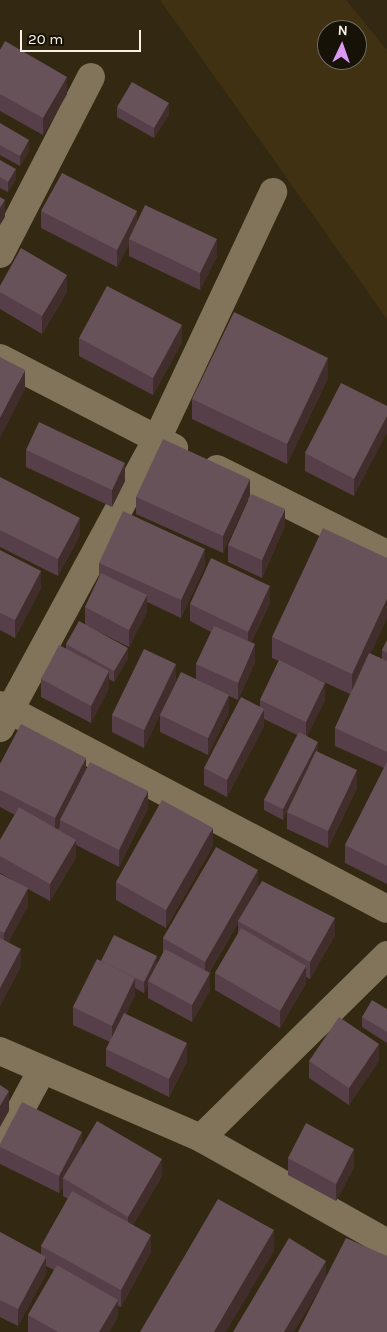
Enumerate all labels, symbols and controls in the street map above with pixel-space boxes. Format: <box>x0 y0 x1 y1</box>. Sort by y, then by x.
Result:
scale bar <box>22 20 144 52</box>
north arrow <box>317 20 367 70</box>
text: N <box>337 22 348 39</box>
text: 20 m <box>28 30 63 48</box>

